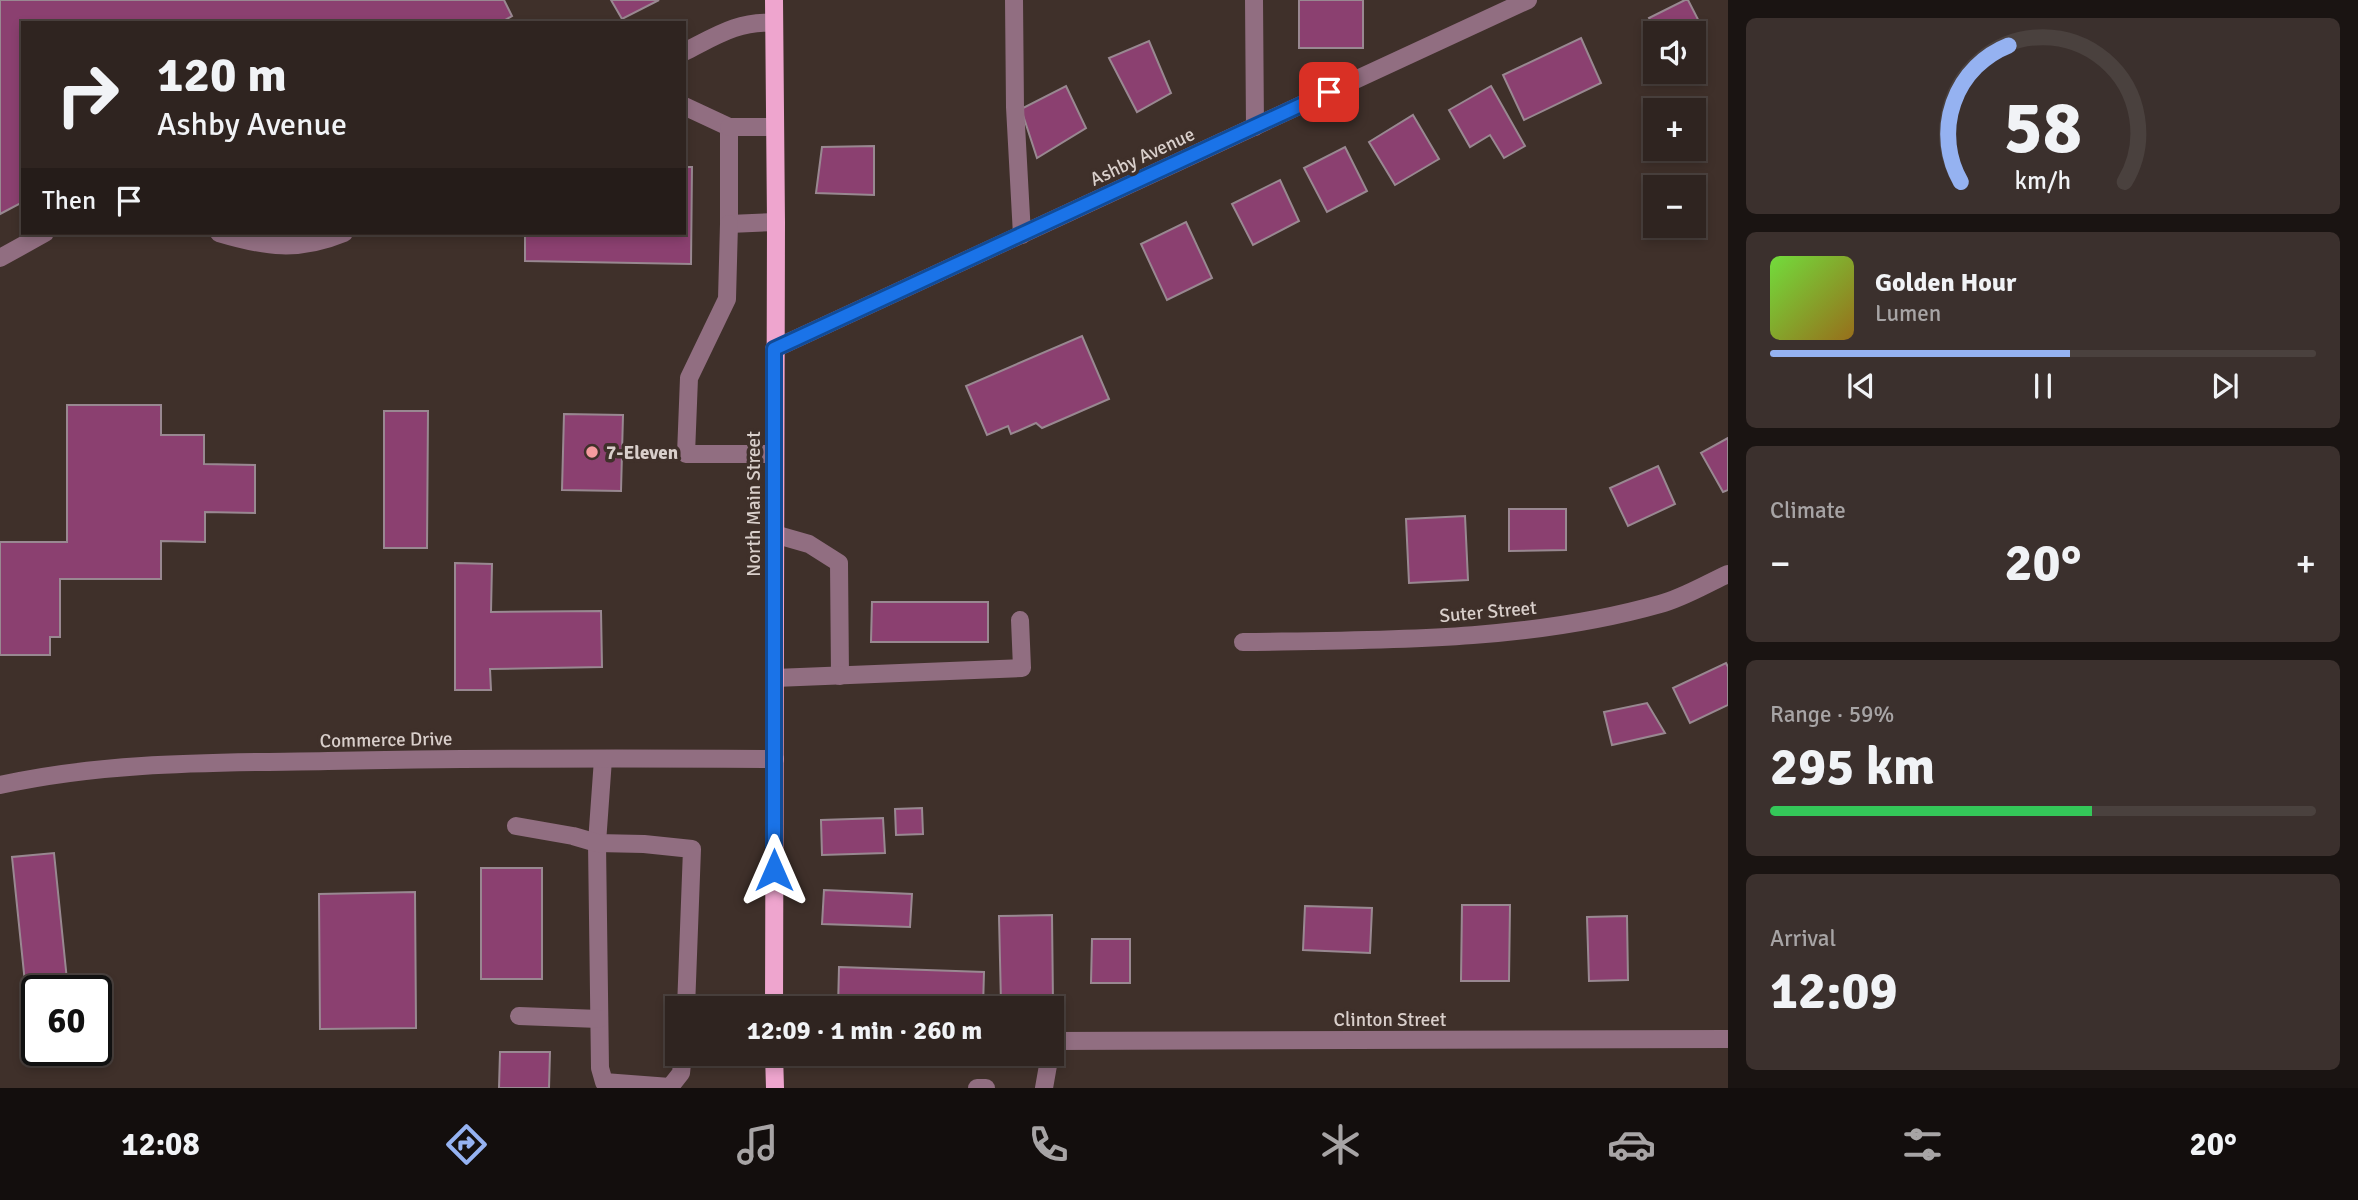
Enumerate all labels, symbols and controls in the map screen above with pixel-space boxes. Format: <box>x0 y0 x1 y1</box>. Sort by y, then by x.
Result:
map controls <box>1643 21 1706 238</box>
button: sound <box>1643 21 1706 84</box>
text: 120 m <box>157 45 287 105</box>
icon: right <box>42 49 133 140</box>
pin <box>1299 62 1359 122</box>
icon: arrive <box>1310 73 1348 111</box>
text: 58 <box>2004 84 2082 173</box>
button: + <box>1643 98 1706 161</box>
text: Ashby Avenue <box>157 105 347 144</box>
street label: Ashby Avenue <box>1086 122 1199 192</box>
text: km/h <box>2015 165 2071 196</box>
button: − <box>1643 175 1706 238</box>
icon: arrive <box>110 182 148 220</box>
text: Then <box>42 185 96 217</box>
text: Golden Hour <box>1875 267 2016 299</box>
text: Lumen <box>1875 299 1941 328</box>
icon: previous <box>1842 367 1880 405</box>
icon: pause <box>2024 367 2062 405</box>
icon: next <box>2206 367 2244 405</box>
street label: North Main Street <box>742 431 766 577</box>
place label: 7-Eleven <box>606 441 678 465</box>
marker: 7-Eleven <box>584 444 600 460</box>
text: Climate <box>1770 496 1846 525</box>
text: 20° <box>2005 531 2081 595</box>
text: − <box>1770 540 1791 587</box>
text: + <box>2295 540 2316 587</box>
street label: Suter Street <box>1438 596 1538 628</box>
text: Range · 59% <box>1770 700 1894 729</box>
street label: Commerce Drive <box>319 727 453 753</box>
text: 295 km <box>1770 735 1935 799</box>
position arrow <box>737 833 811 907</box>
text: Arrival <box>1770 924 1836 953</box>
text: 12:09 <box>1770 959 1898 1023</box>
speed limit sign: 60 <box>21 975 112 1066</box>
street label: Clinton Street <box>1334 1008 1447 1032</box>
text: 12:09 · 1 min · 260 m <box>747 1015 982 1047</box>
icon: directions <box>442 1120 491 1169</box>
icon: music <box>733 1120 782 1169</box>
icon: phone <box>1024 1120 1073 1169</box>
icon: climate <box>1316 1120 1365 1169</box>
icon: car <box>1607 1120 1656 1169</box>
icon: filters <box>1898 1120 1947 1169</box>
text: 12:08 <box>121 1125 200 1164</box>
text: 20° <box>2189 1125 2237 1164</box>

